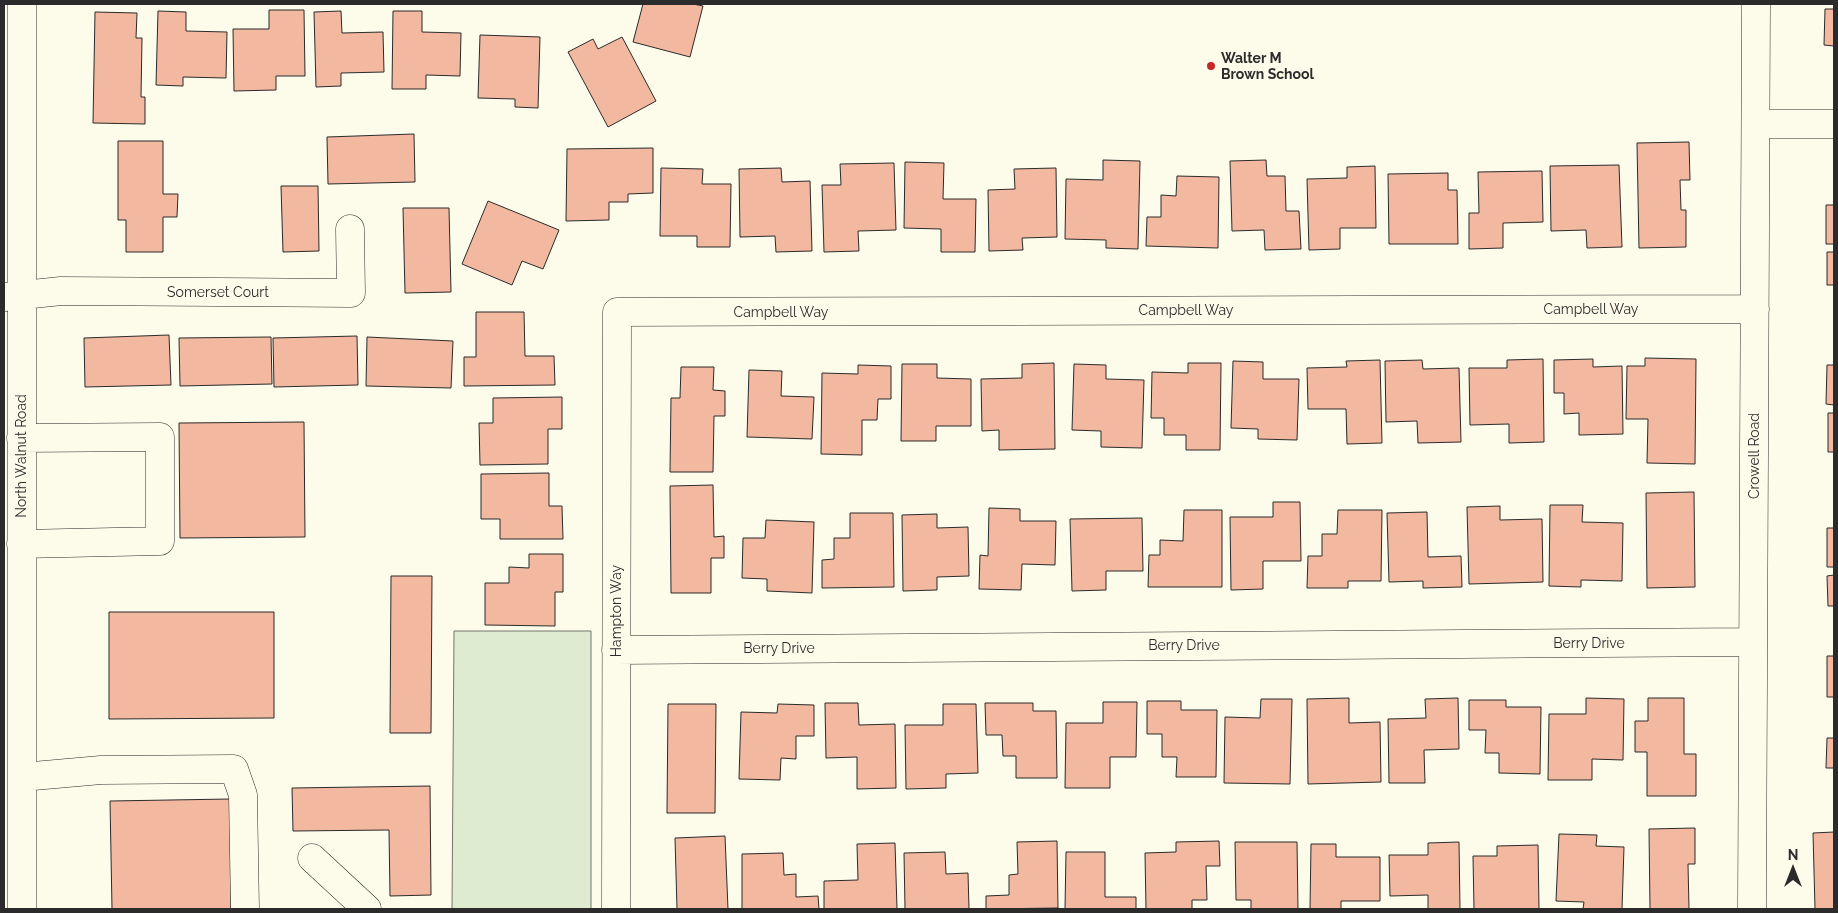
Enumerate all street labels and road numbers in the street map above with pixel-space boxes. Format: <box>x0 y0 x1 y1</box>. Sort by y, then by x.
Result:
street label: Somerset Court <box>167 284 269 300</box>
street label: Campbell Way <box>1544 301 1639 317</box>
street label: Campbell Way <box>1139 302 1234 318</box>
street label: Campbell Way <box>734 304 829 320</box>
street label: North Walnut Road <box>13 394 29 518</box>
street label: Crowell Road <box>1746 413 1762 499</box>
street label: Hampton Way <box>608 564 624 657</box>
street label: Berry Drive <box>1553 635 1625 651</box>
street label: Berry Drive <box>1148 637 1220 653</box>
street label: Berry Drive <box>743 640 815 656</box>

